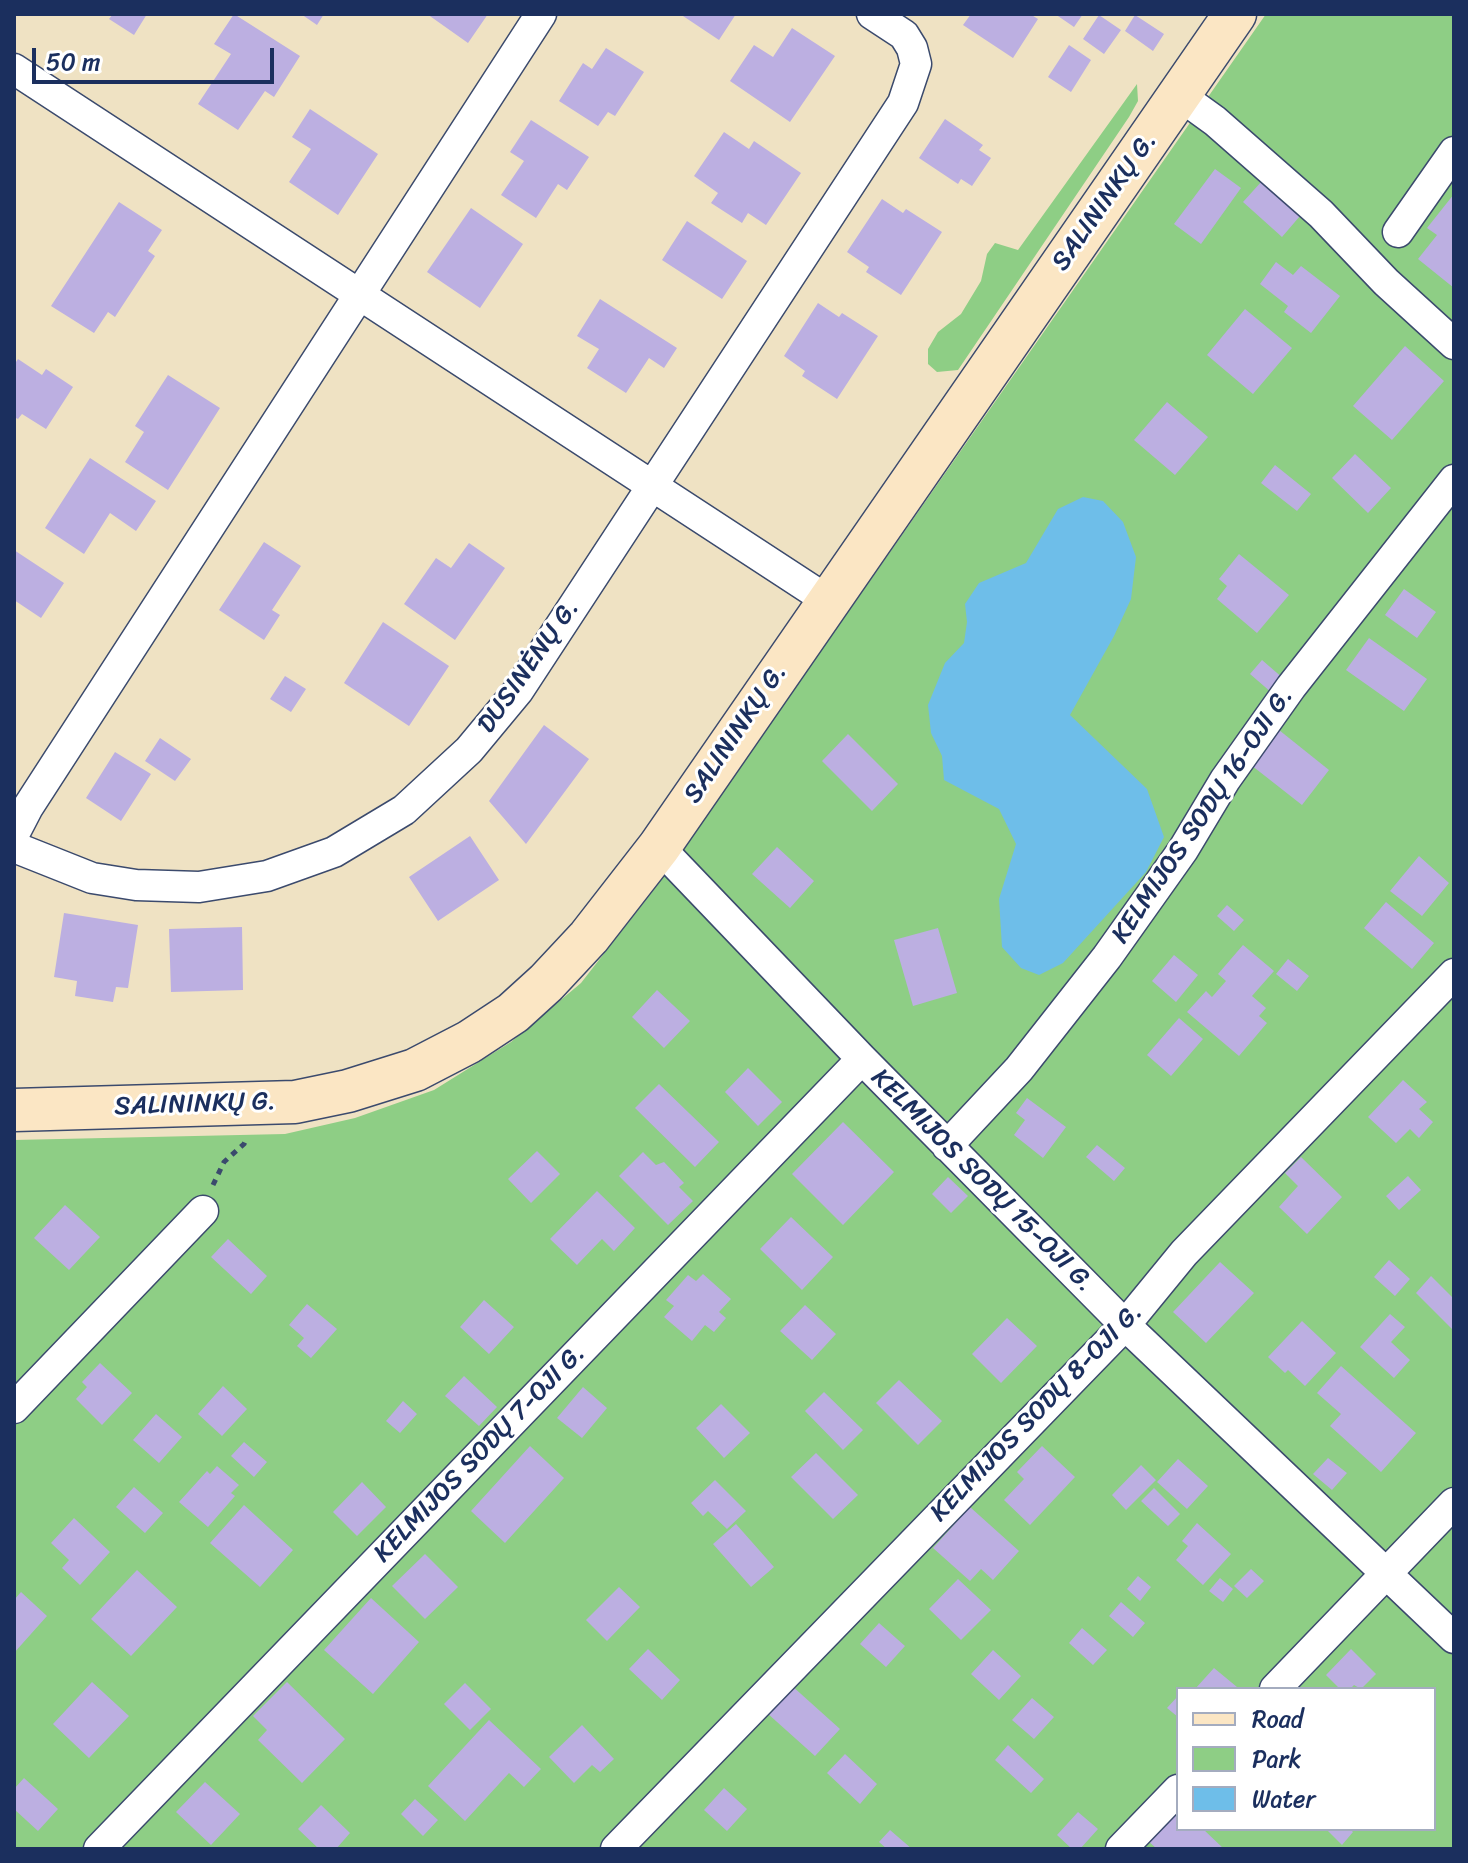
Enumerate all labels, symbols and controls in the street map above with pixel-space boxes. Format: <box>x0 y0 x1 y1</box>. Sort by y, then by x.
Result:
scale bar <box>36 32 278 82</box>
text: 50 m <box>46 41 101 83</box>
street label: SALININKŲ G. <box>1046 127 1164 277</box>
street label: DUSINĖNŲ G. <box>472 594 586 740</box>
street label: SALININKŲ G. <box>678 658 794 810</box>
street label: KELMIJOS SODŲ 16-OJI G. <box>1106 682 1300 950</box>
street label: KELMIJOS SODŲ 15-OJI G. <box>864 1063 1100 1299</box>
street label: SALININKŲ G. <box>114 1087 276 1123</box>
street label: KELMIJOS SODŲ 8-OJI G. <box>924 1297 1150 1529</box>
street label: KELMIJOS SODŲ 7-OJI G. <box>368 1339 592 1569</box>
legend <box>1176 1687 1436 1831</box>
text: Road <box>1252 1698 1303 1740</box>
text: Park <box>1252 1738 1301 1780</box>
text: Water <box>1252 1778 1315 1820</box>

